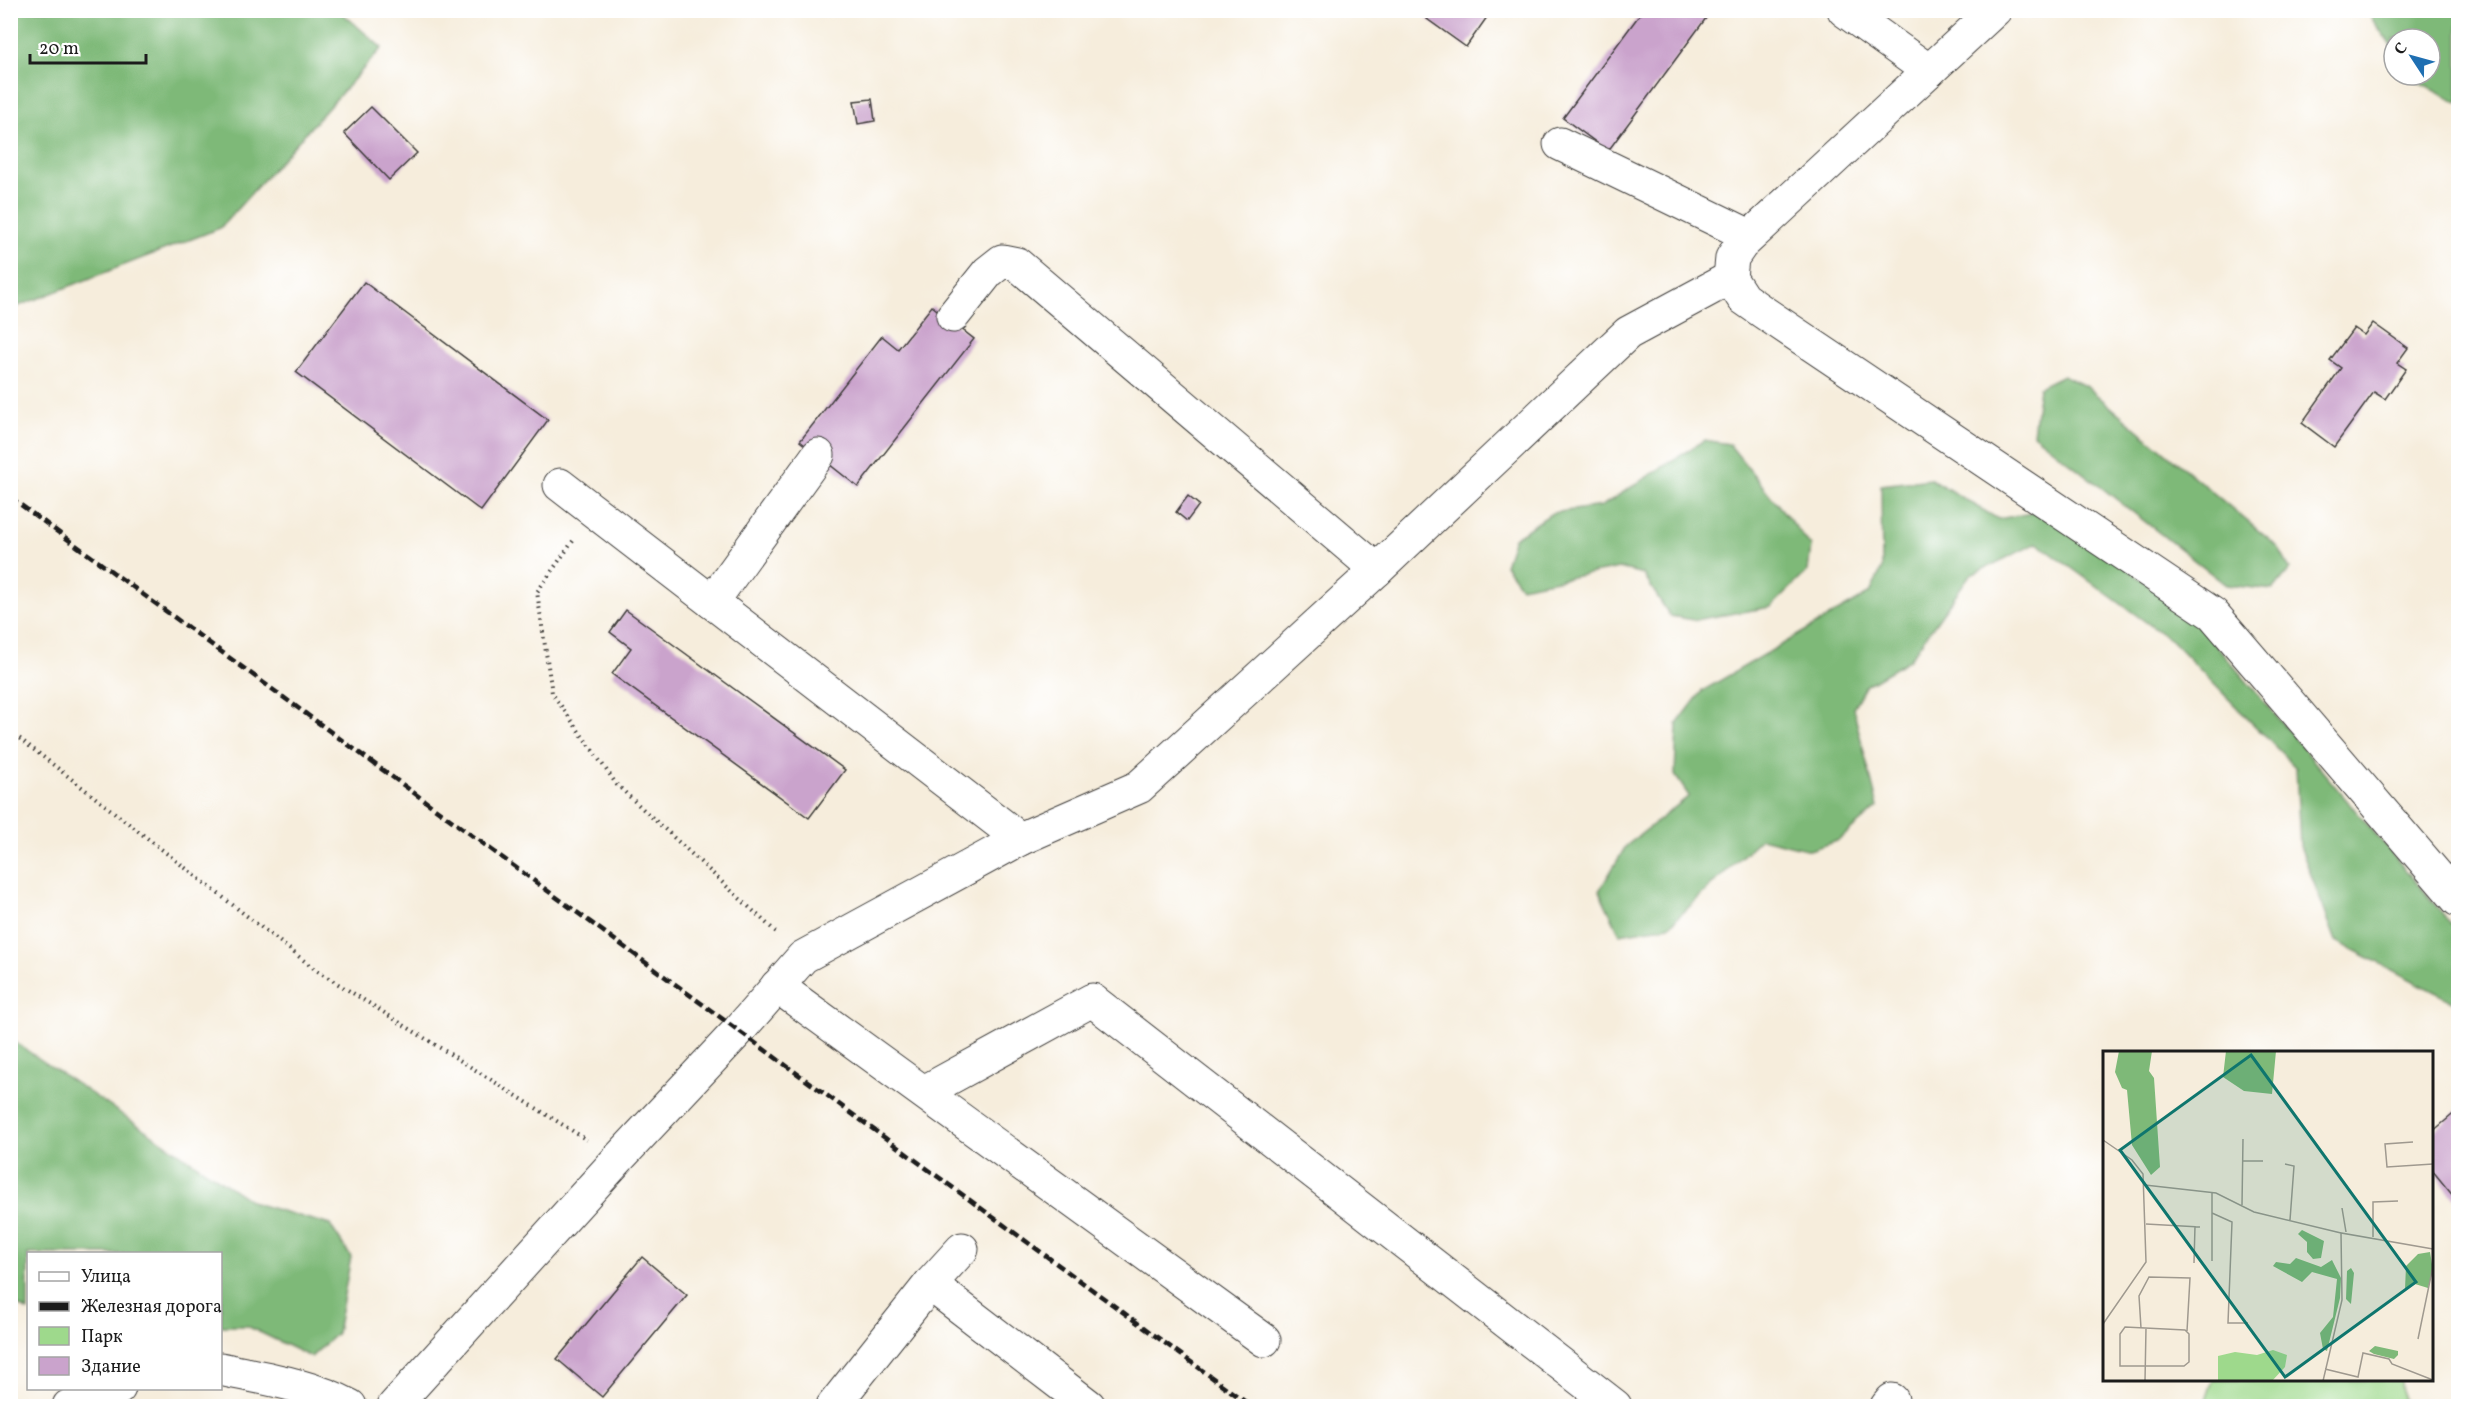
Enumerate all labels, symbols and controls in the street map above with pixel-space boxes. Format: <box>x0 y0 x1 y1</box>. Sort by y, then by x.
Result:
scale bar <box>30 27 146 65</box>
north arrow <box>2382 27 2442 87</box>
text: 20 m <box>39 37 79 62</box>
text: С <box>2390 39 2413 60</box>
inset map <box>2103 1051 2433 1381</box>
legend <box>27 1252 222 1390</box>
text: Улица <box>81 1265 131 1290</box>
text: Железная дорога <box>81 1295 222 1320</box>
text: Парк <box>81 1325 123 1350</box>
text: Здание <box>81 1355 141 1380</box>

